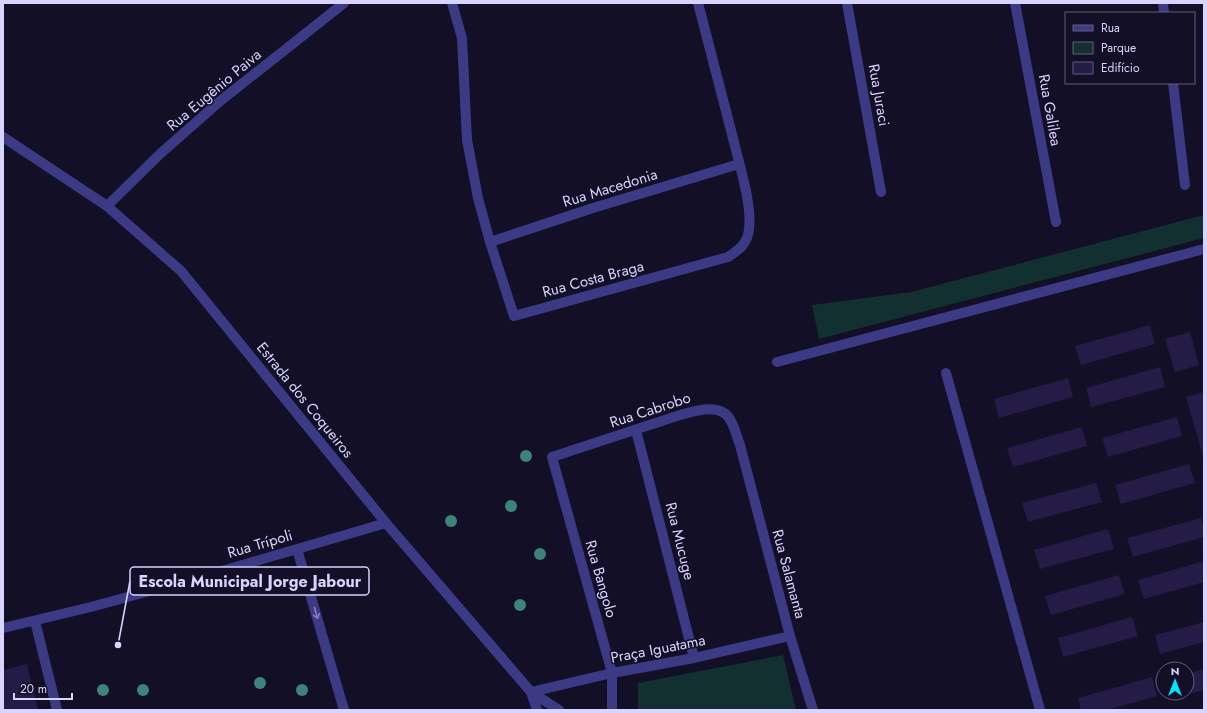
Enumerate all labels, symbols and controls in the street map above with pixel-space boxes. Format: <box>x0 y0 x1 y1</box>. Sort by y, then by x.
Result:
legend <box>1065 12 1195 84</box>
text: Rua <box>1101 19 1120 37</box>
text: Parque <box>1101 39 1136 57</box>
street label: Rua Eugênio Paiva <box>162 44 266 136</box>
text: Edifício <box>1101 59 1140 77</box>
street label: Rua Juraci <box>863 62 895 128</box>
street label: Rua Galilea <box>1033 72 1067 148</box>
street label: Rua Macedonia <box>560 163 660 213</box>
street label: Rua Costa Braga <box>540 255 646 303</box>
street label: Estrada dos Coqueiros <box>251 337 359 463</box>
street label: Rua Cabrobo <box>607 387 693 433</box>
street label: Rua Mucuge <box>660 500 700 582</box>
street label: Rua Trípoli <box>225 524 295 564</box>
street label: Rua Salamanta <box>767 527 811 621</box>
street label: Rua Bangolo <box>579 538 623 620</box>
callout: Escola Municipal Jorge Jabour <box>130 567 369 595</box>
text: Escola Municipal Jorge Jabour <box>139 570 362 593</box>
one-way arrow <box>313 606 320 619</box>
street label: Praça Iguatama <box>609 629 707 669</box>
north arrow <box>1155 661 1195 701</box>
text: N <box>1171 663 1179 679</box>
scale bar <box>14 675 72 701</box>
text: 20 m <box>20 680 47 698</box>

